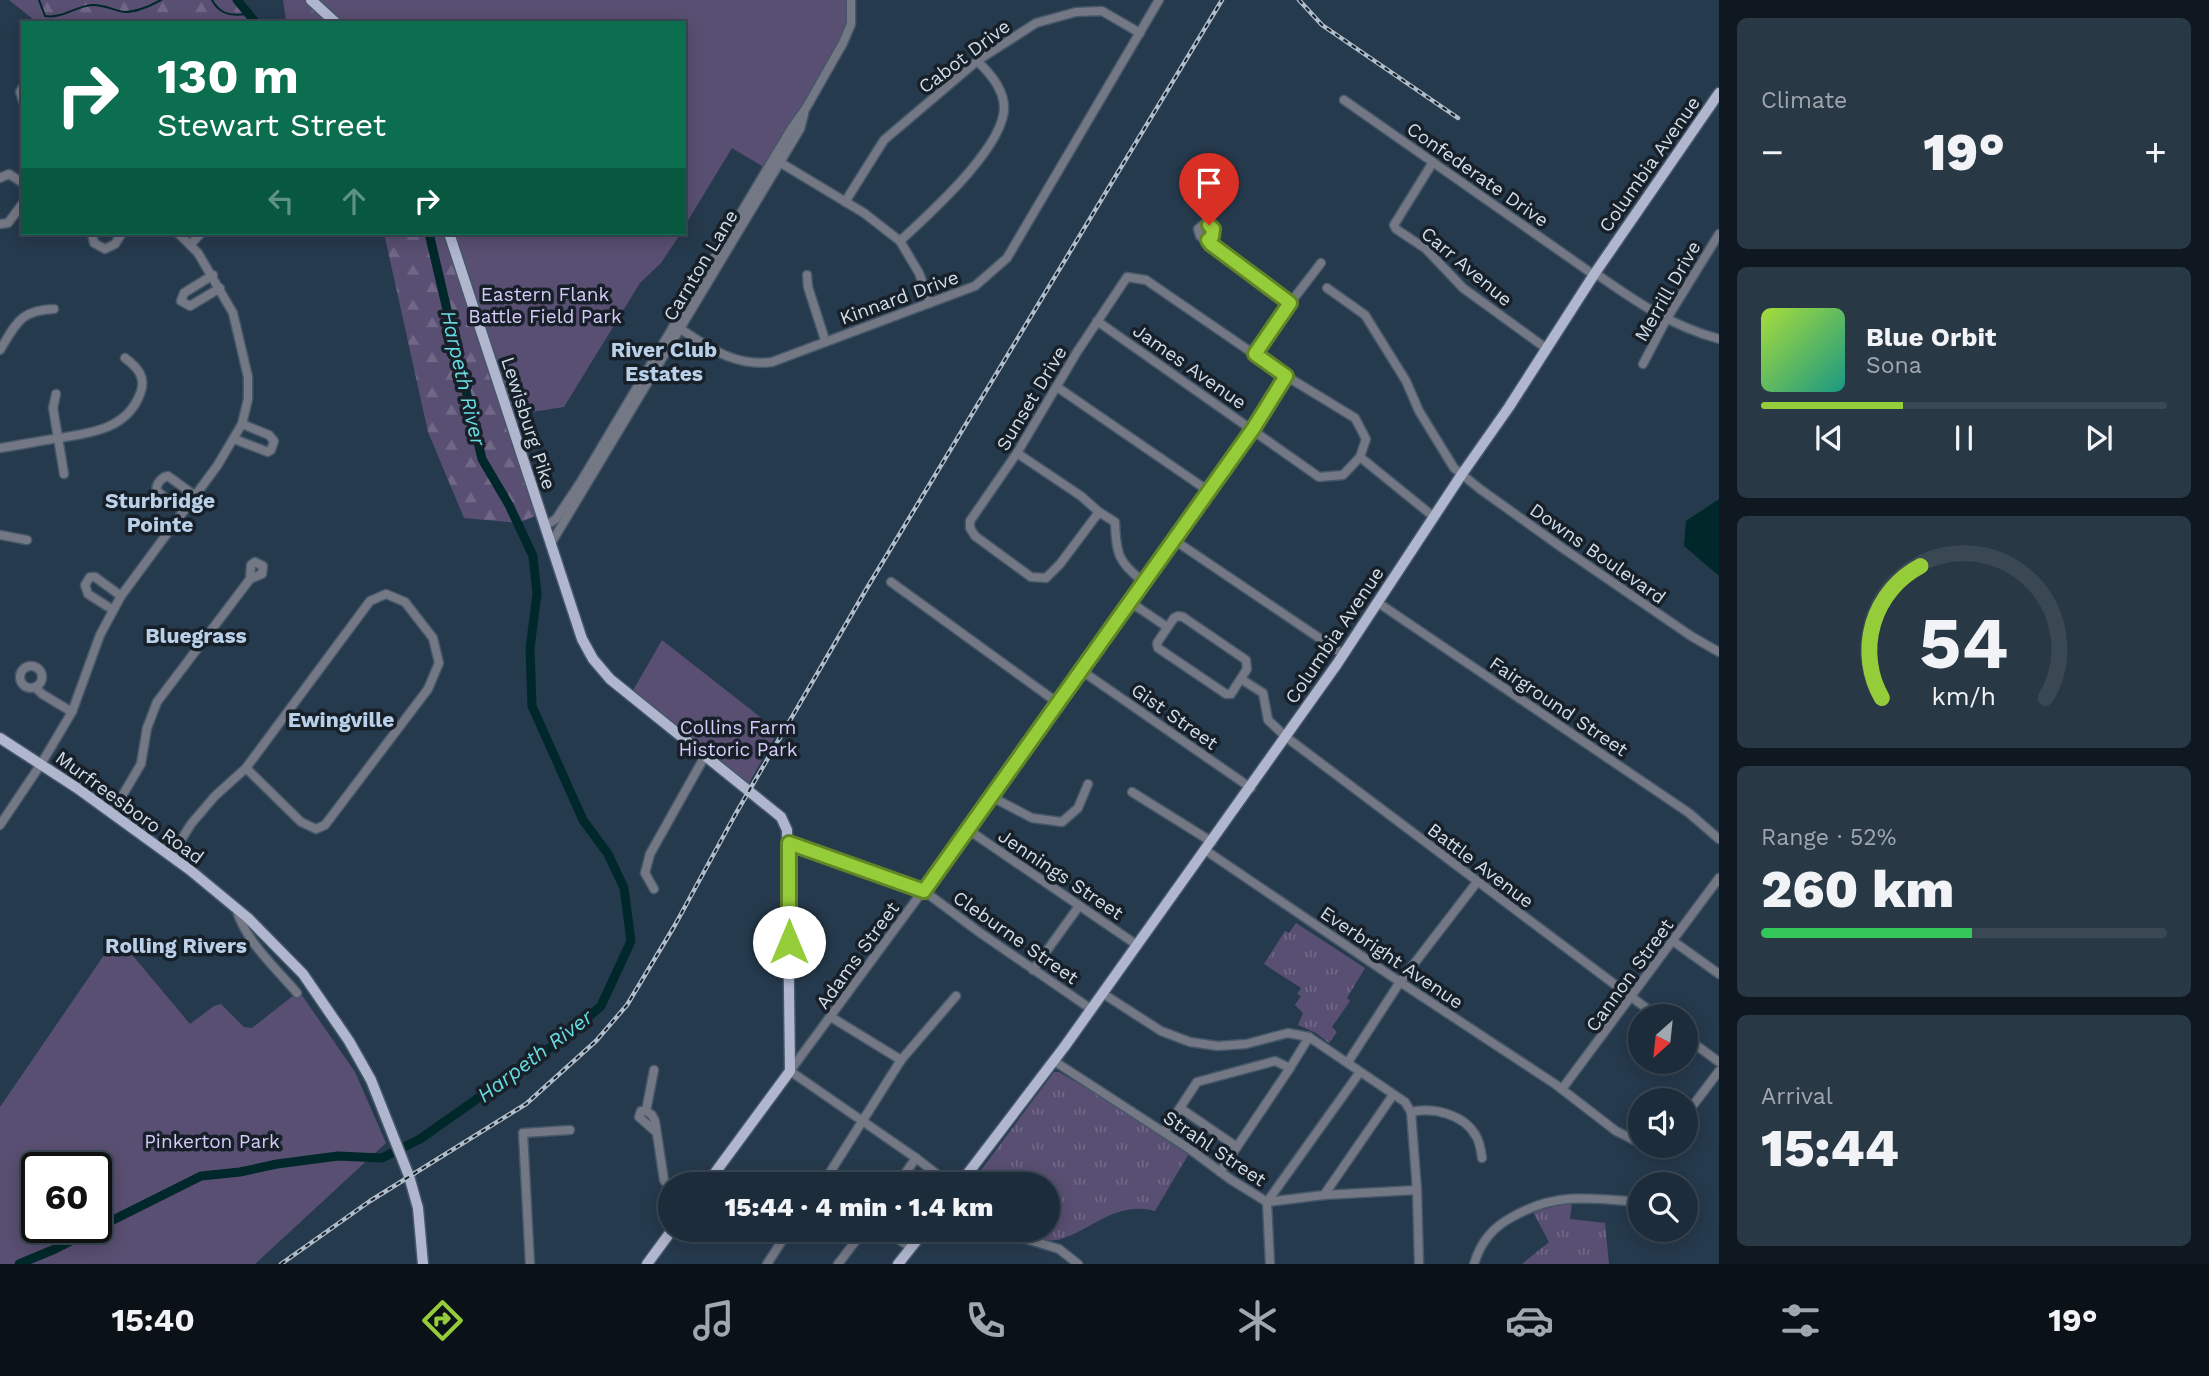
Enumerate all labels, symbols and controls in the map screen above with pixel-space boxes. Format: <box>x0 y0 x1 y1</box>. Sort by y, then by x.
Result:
street label: Cabot Drive <box>914 15 1015 98</box>
text: 130 m <box>157 47 299 105</box>
icon: right <box>42 49 133 140</box>
text: Climate <box>1761 87 1847 114</box>
street label: Columbia Avenue <box>1594 92 1705 237</box>
text: Stewart Street <box>157 106 386 144</box>
street label: Confederate Drive <box>1402 117 1553 232</box>
text: 19° <box>1923 122 2005 183</box>
text: − <box>1761 130 1784 174</box>
text: + <box>2144 130 2167 174</box>
pin <box>1179 153 1239 225</box>
icon: arrive <box>1190 164 1228 202</box>
icon: left <box>262 182 300 220</box>
icon: ahead <box>335 182 373 220</box>
icon: right <box>408 182 446 220</box>
street label: Carnton Lane <box>658 206 743 325</box>
street label: Carr Avenue <box>1416 222 1517 311</box>
street label: Merrill Drive <box>1629 237 1705 346</box>
street label: Kinnard Drive <box>837 265 962 330</box>
park label: Eastern Flank Battle Field Park <box>468 283 622 328</box>
water label: Harpeth River <box>436 308 491 449</box>
street label: James Avenue <box>1129 319 1251 414</box>
text: Blue Orbit <box>1866 322 1996 352</box>
district label: River Club Estates <box>611 337 717 386</box>
street label: Sunset Drive <box>991 342 1072 455</box>
text: Sona <box>1866 352 1922 379</box>
street label: Lewisburg Pike <box>496 354 561 492</box>
icon: previous <box>1810 419 1848 457</box>
icon: pause <box>1945 419 1983 457</box>
icon: next <box>2080 419 2118 457</box>
district label: Sturbridge Pointe <box>105 488 215 537</box>
street label: Downs Boulevard <box>1525 498 1670 609</box>
street label: Columbia Avenue <box>1280 562 1389 708</box>
text: 54 <box>1919 600 2009 686</box>
district label: Bluegrass <box>145 623 247 648</box>
street label: Fairground Street <box>1485 652 1632 761</box>
street label: Gist Street <box>1127 678 1222 755</box>
text: km/h <box>1932 682 1996 711</box>
district label: Ewingville <box>288 707 394 732</box>
park label: Collins Farm Historic Park <box>678 716 798 761</box>
street label: Murfreesboro Road <box>51 746 208 869</box>
street label: Battle Avenue <box>1423 818 1538 913</box>
street label: Jennings Street <box>994 824 1128 925</box>
text: Range · 52% <box>1761 824 1896 851</box>
text: 260 km <box>1761 859 1954 920</box>
street label: Cleburne Street <box>949 886 1083 989</box>
street label: Adams Street <box>811 897 904 1013</box>
street label: Everbright Avenue <box>1316 901 1468 1014</box>
position arrow <box>752 905 826 979</box>
street label: Cannon Street <box>1581 914 1678 1036</box>
district label: Rolling Rivers <box>105 933 247 958</box>
water label: Harpeth River <box>472 1004 598 1107</box>
north arrow <box>1628 1004 1698 1074</box>
map controls <box>1628 1004 1698 1242</box>
text: Arrival <box>1761 1083 1833 1110</box>
button: sound <box>1628 1088 1698 1158</box>
street label: Strahl Street <box>1159 1106 1270 1191</box>
text: 15:44 <box>1761 1118 1899 1179</box>
park label: Pinkerton Park <box>144 1130 280 1153</box>
speed limit sign: 60 <box>21 1152 112 1243</box>
button: search <box>1628 1172 1698 1242</box>
text: 15:44 · 4 min · 1.4 km <box>725 1192 993 1222</box>
icon: directions <box>418 1296 467 1345</box>
icon: music <box>689 1296 738 1345</box>
icon: phone <box>961 1296 1010 1345</box>
icon: climate <box>1233 1296 1282 1345</box>
icon: car <box>1505 1296 1554 1345</box>
icon: filters <box>1776 1296 1825 1345</box>
text: 15:40 <box>111 1301 195 1339</box>
text: 19° <box>2048 1301 2098 1339</box>

